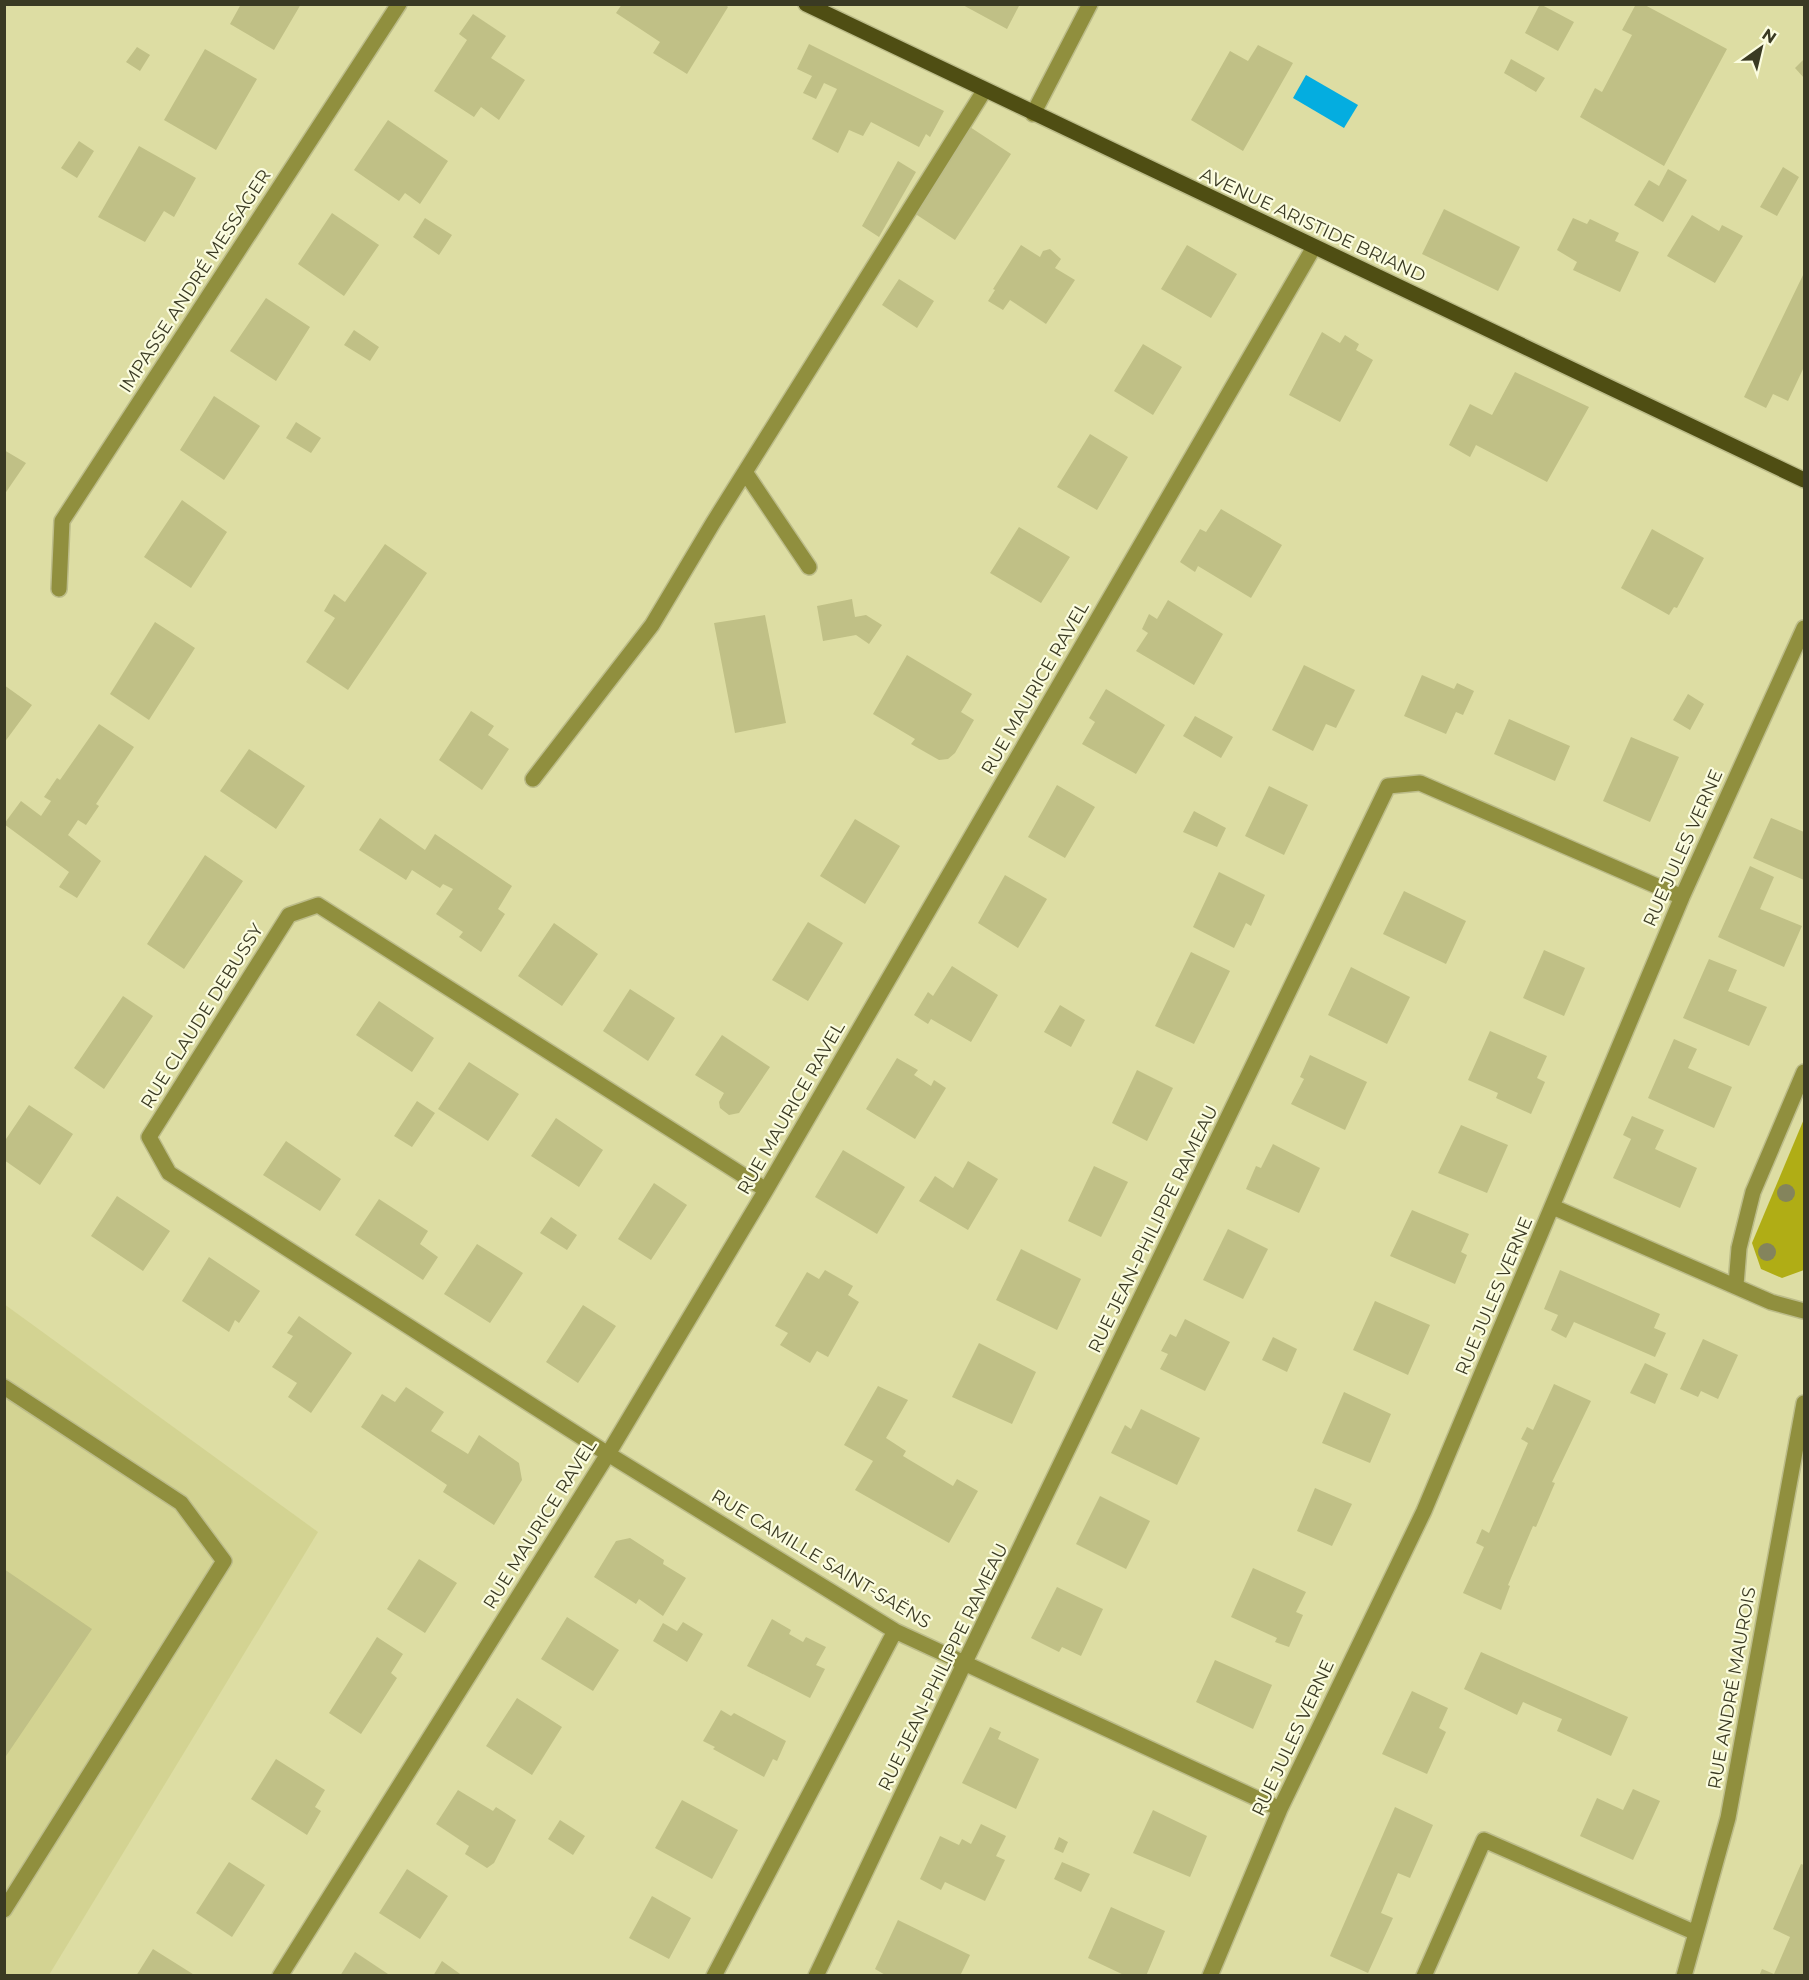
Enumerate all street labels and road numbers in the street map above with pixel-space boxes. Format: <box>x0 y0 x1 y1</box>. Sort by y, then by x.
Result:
street label: AVENUE ARISTIDE BRIAND <box>1197 163 1429 287</box>
street label: IMPASSE ANDRÉ MESSAGER <box>114 165 276 397</box>
street label: RUE MAURICE RAVEL <box>976 597 1094 778</box>
street label: RUE JULES VERNE <box>1638 766 1728 930</box>
street label: RUE CLAUDE DEBUSSY <box>136 919 268 1113</box>
street label: RUE MAURICE RAVEL <box>732 1017 850 1198</box>
street label: RUE JEAN-PHILIPPE RAMEAU <box>1083 1102 1223 1356</box>
street label: RUE JULES VERNE <box>1451 1214 1537 1378</box>
street label: RUE MAURICE RAVEL <box>479 1435 602 1613</box>
street label: RUE CAMILLE SAINT-SAËNS <box>707 1485 935 1633</box>
street label: RUE JEAN-PHILIPPE RAMEAU <box>873 1540 1013 1794</box>
street label: RUE ANDRÉ MAUROIS <box>1703 1585 1761 1791</box>
street label: RUE JULES VERNE <box>1247 1656 1339 1820</box>

